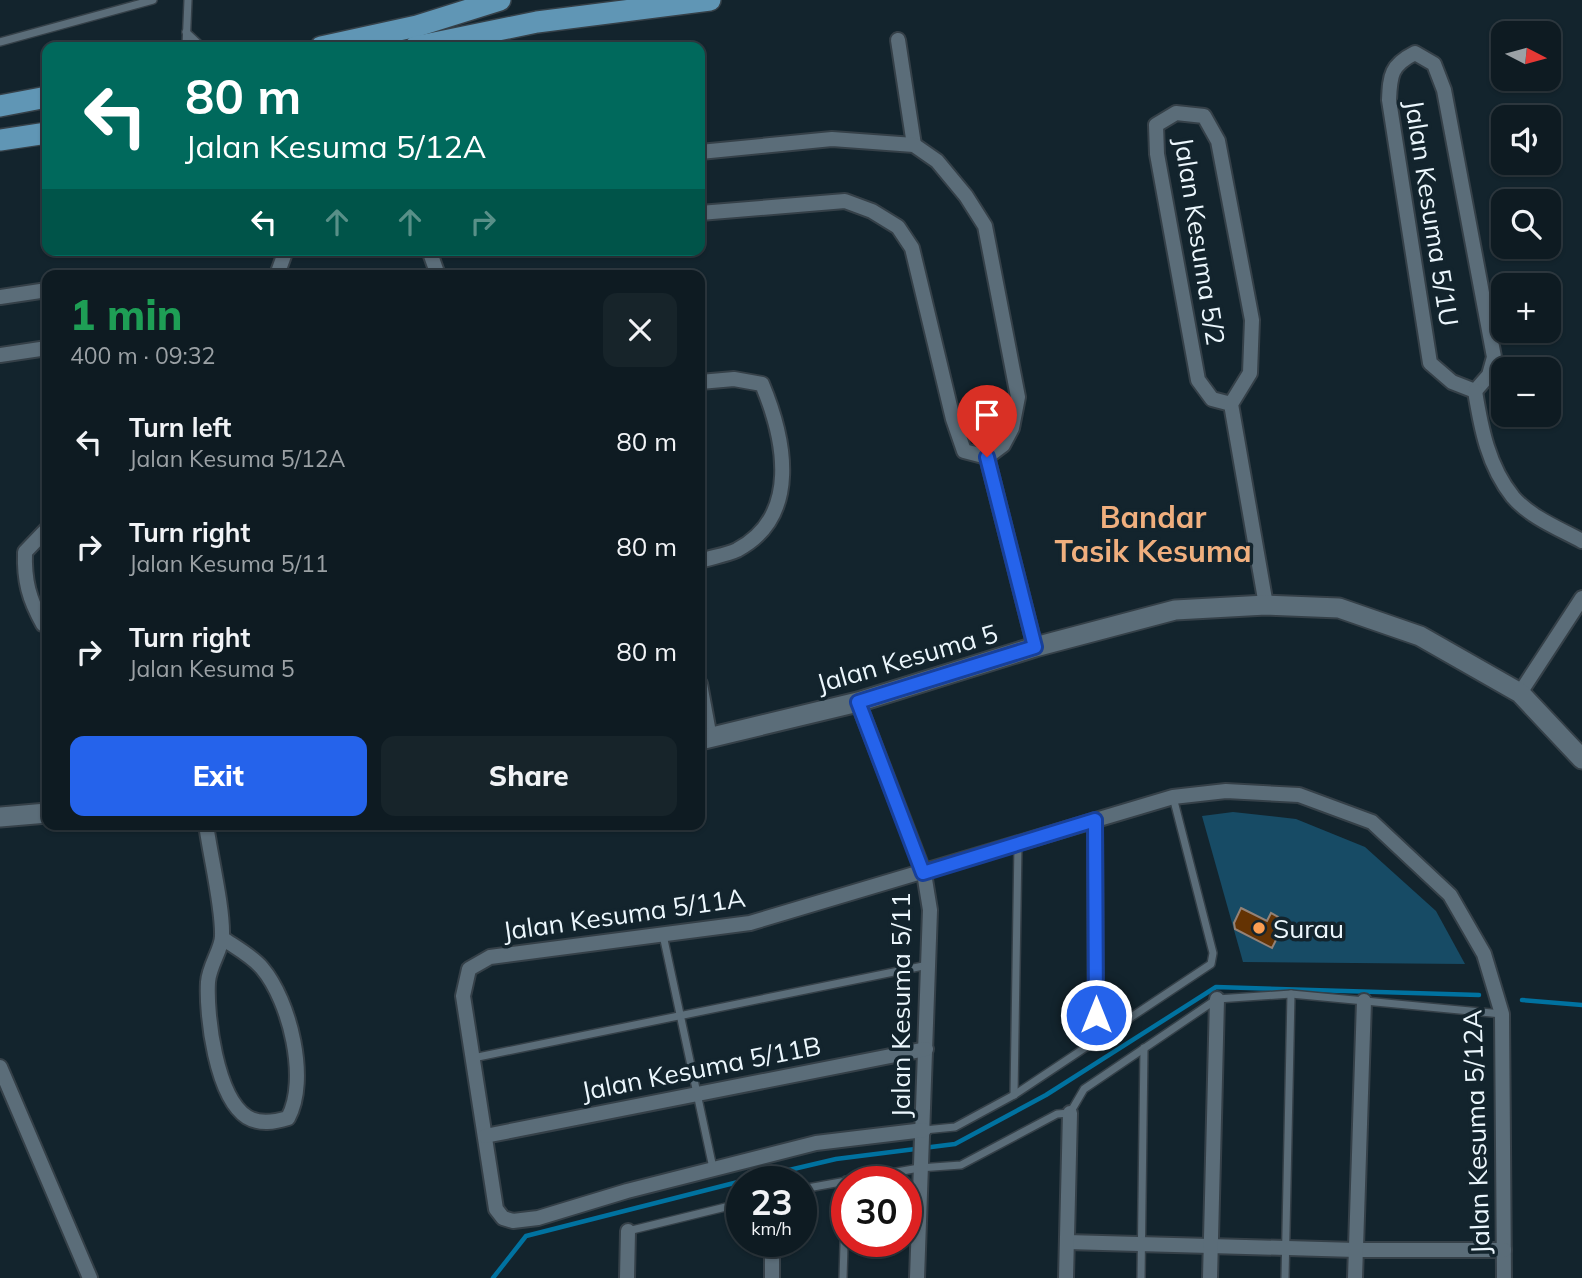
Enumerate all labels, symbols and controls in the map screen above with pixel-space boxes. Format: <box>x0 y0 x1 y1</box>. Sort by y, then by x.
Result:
north arrow <box>1491 21 1561 91</box>
map controls <box>1491 21 1561 427</box>
text: 80 m <box>185 65 301 126</box>
icon: left <box>70 70 161 161</box>
street label: Jalan Kesuma 5/1U <box>1398 97 1466 329</box>
button: sound <box>1491 105 1561 175</box>
text: Jalan Kesuma 5/12A <box>185 126 486 166</box>
street label: Jalan Kesuma 5/2 <box>1167 135 1233 347</box>
button: search <box>1491 189 1561 259</box>
icon: left <box>245 203 283 241</box>
icon: ahead <box>318 203 356 241</box>
icon: ahead <box>391 203 429 241</box>
icon: right <box>464 203 502 241</box>
button: + <box>1491 273 1561 343</box>
text: 1 min <box>70 288 183 341</box>
button: close <box>603 293 677 367</box>
text: 400 m · 09:32 <box>70 341 215 370</box>
button: − <box>1491 357 1561 427</box>
pin <box>957 385 1017 457</box>
icon: arrive <box>968 396 1006 434</box>
text: Turn left <box>129 411 231 444</box>
icon: left <box>70 423 108 461</box>
text: 80 m <box>616 425 677 458</box>
text: Jalan Kesuma 5/12A <box>129 444 346 473</box>
district label: Bandar Tasik Kesuma <box>1055 498 1251 570</box>
text: Turn right <box>129 516 250 549</box>
icon: right <box>70 528 108 566</box>
text: 80 m <box>616 530 677 563</box>
text: Jalan Kesuma 5/11 <box>129 549 329 578</box>
street label: Jalan Kesuma 5 <box>813 616 1001 700</box>
text: Turn right <box>129 621 250 654</box>
icon: right <box>70 633 108 671</box>
text: 80 m <box>616 635 677 668</box>
text: Jalan Kesuma 5 <box>129 654 294 683</box>
button: Exit <box>70 736 367 816</box>
button: Share <box>381 736 677 816</box>
street label: Jalan Kesuma 5/11A <box>501 881 747 947</box>
street label: Jalan Kesuma 5/11 <box>884 892 917 1118</box>
place label: Surau <box>1273 912 1344 945</box>
marker: Surau <box>1251 920 1267 936</box>
position arrow <box>1059 978 1133 1052</box>
street label: Jalan Kesuma 5/12A <box>1455 1009 1497 1255</box>
street label: Jalan Kesuma 5/11B <box>578 1029 824 1107</box>
speed limit sign: 30 <box>831 1166 922 1257</box>
text: 23 <box>750 1180 793 1224</box>
text: km/h <box>751 1217 792 1240</box>

